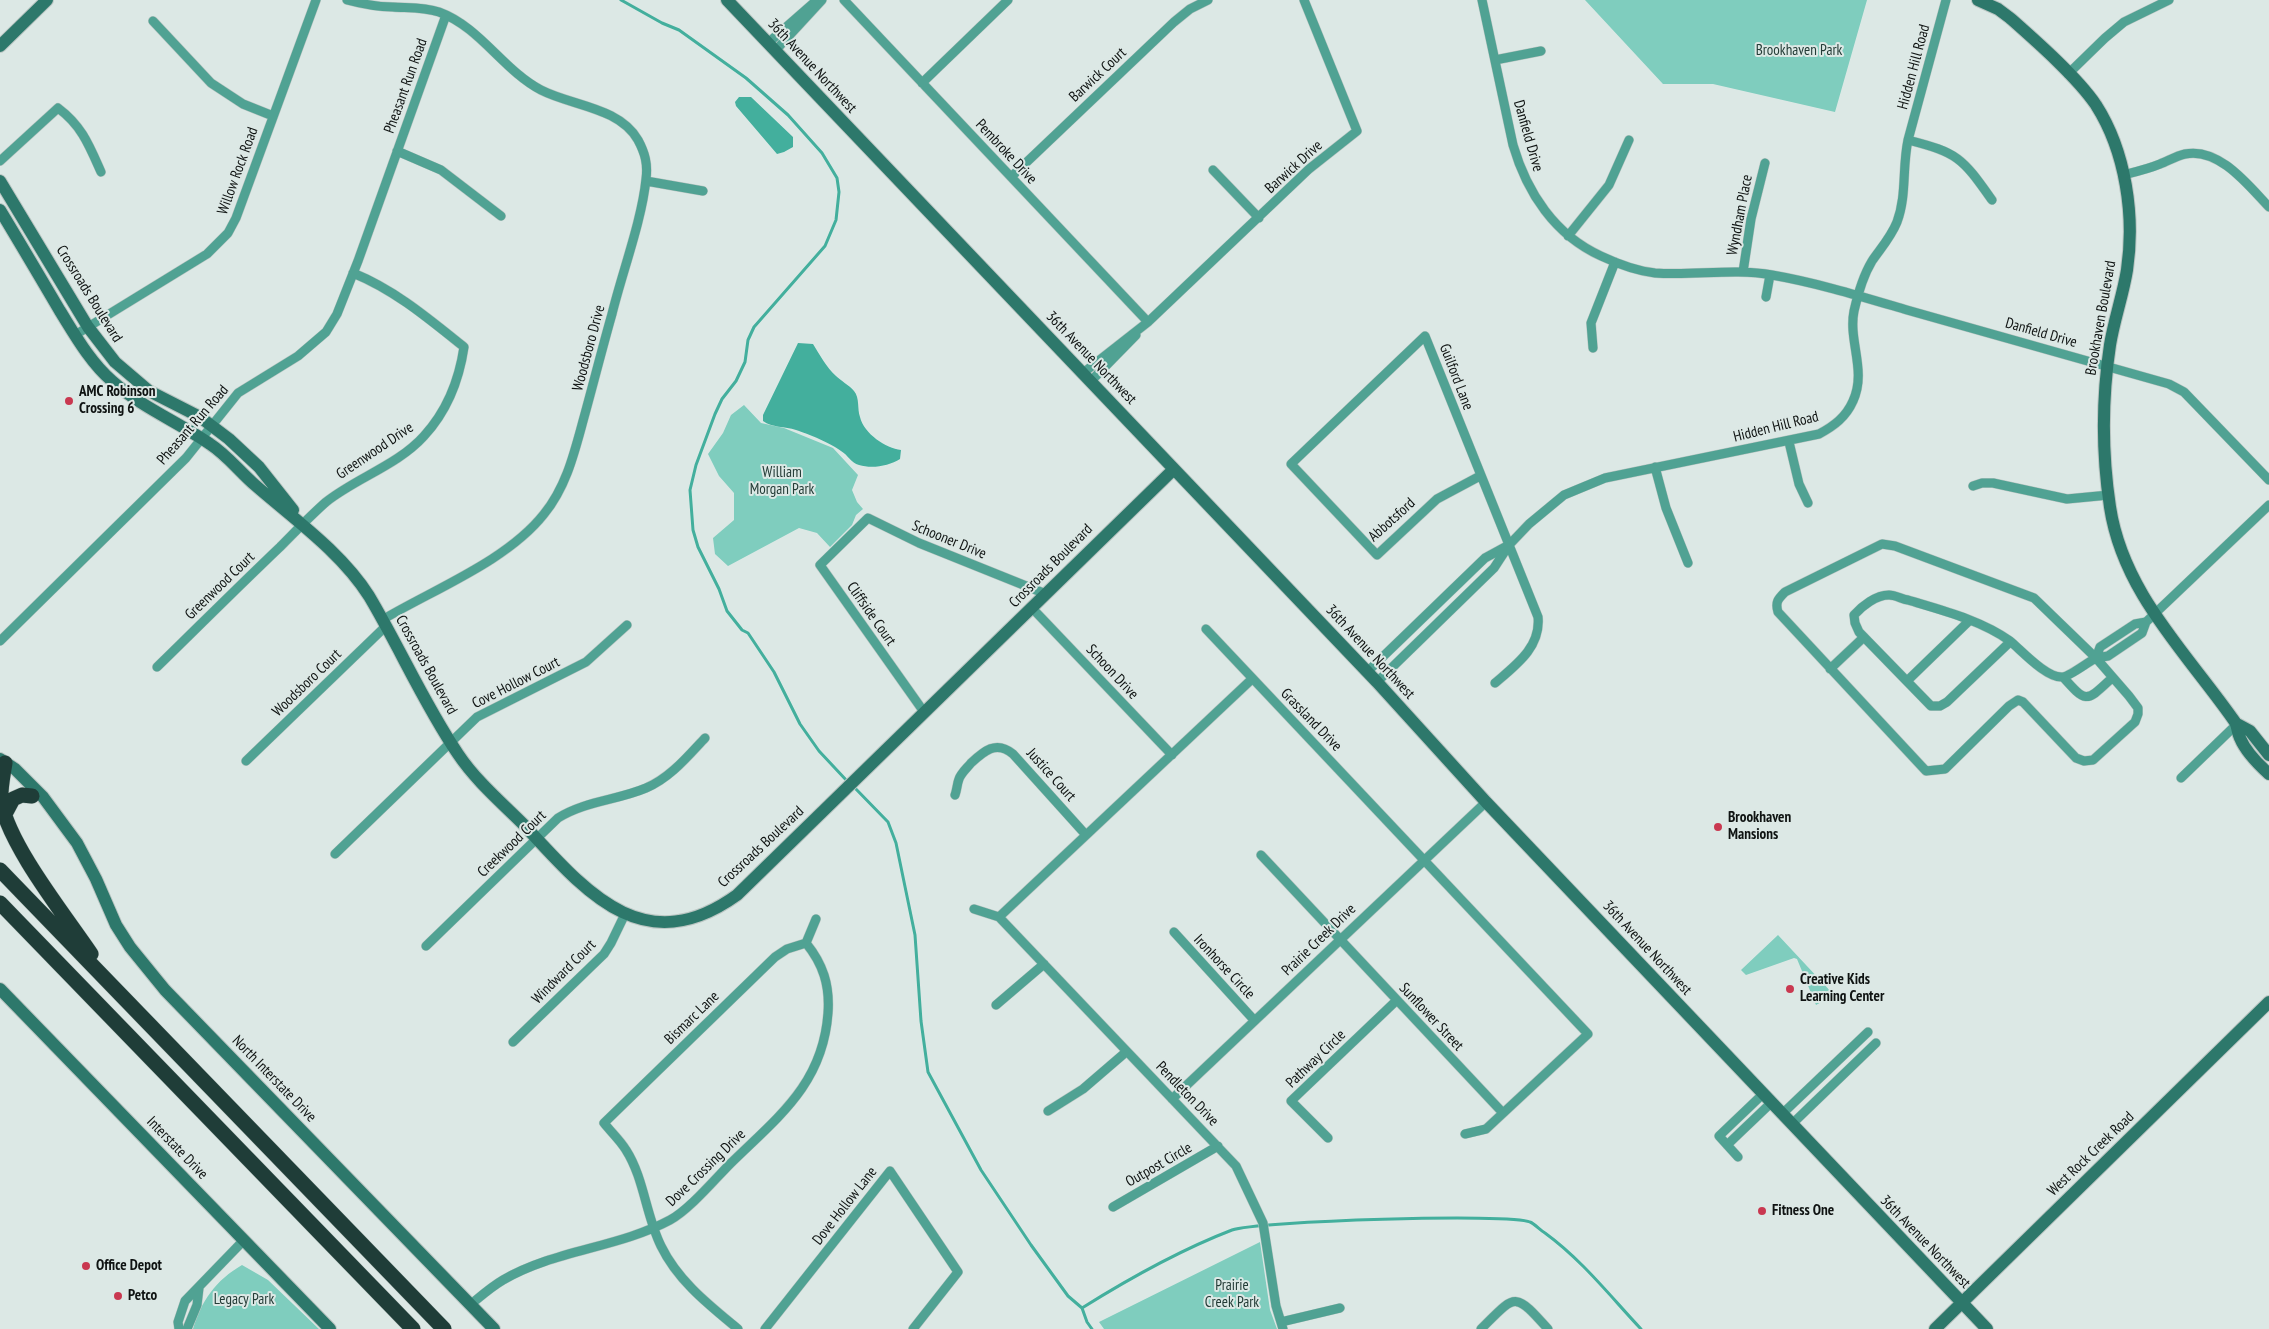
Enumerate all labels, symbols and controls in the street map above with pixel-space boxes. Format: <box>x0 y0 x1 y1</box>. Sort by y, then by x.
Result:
street label: 36th Avenue Northwest <box>764 15 860 117</box>
street label: Hidden Hill Road <box>1894 23 1934 111</box>
street label: Pheasant Run Road <box>381 36 431 136</box>
park label: Brookhaven Park <box>1756 42 1842 60</box>
street label: Barwick Court <box>1066 44 1130 106</box>
street label: Danfield Drive <box>1509 98 1547 174</box>
street label: Pembroke Drive <box>972 116 1040 188</box>
street label: Willow Rock Road <box>214 125 262 217</box>
street label: Barwick Drive <box>1262 137 1326 197</box>
street label: Wyndham Place <box>1723 173 1757 257</box>
street label: Crossroads Boulevard <box>52 242 126 346</box>
street label: Brookhaven Boulevard <box>2082 259 2120 377</box>
street label: Woodsboro Drive <box>569 303 609 393</box>
street label: 36th Avenue Northwest <box>1042 308 1140 408</box>
street label: Danfield Drive <box>2003 314 2079 352</box>
street label: Guilford Lane <box>1435 341 1477 413</box>
street label: Pheasant Run Road <box>154 382 232 468</box>
place label: AMC Robinson Crossing 6 <box>79 383 155 418</box>
marker: AMC Robinson Crossing 6 <box>63 395 75 407</box>
street label: Hidden Hill Road <box>1731 408 1821 446</box>
street label: Greenwood Drive <box>333 419 417 483</box>
park label: William Morgan Park <box>750 464 814 499</box>
street label: Abbotsford <box>1365 494 1419 546</box>
street label: Schooner Drive <box>909 517 989 563</box>
street label: Crossroads Boulevard <box>1006 521 1096 611</box>
street label: Greenwood Court <box>181 548 259 624</box>
street label: Cliffside Court <box>843 579 899 649</box>
street label: 36th Avenue Northwest <box>1322 601 1418 703</box>
street label: Crossroads Boulevard <box>391 612 461 718</box>
street label: Schoon Drive <box>1082 641 1142 703</box>
street label: Woodsboro Court <box>269 646 345 720</box>
street label: Cove Hollow Court <box>469 653 563 713</box>
street label: Grassland Drive <box>1277 685 1345 755</box>
street label: Justice Court <box>1023 745 1079 805</box>
street label: Crossroads Boulevard <box>714 803 808 891</box>
street label: Creekwood Court <box>474 807 550 881</box>
place label: Brookhaven Mansions <box>1728 809 1791 844</box>
marker: Brookhaven Mansions <box>1712 821 1724 833</box>
street label: 36th Avenue Northwest <box>1599 897 1695 999</box>
street label: Prairie Creek Drive <box>1278 900 1360 980</box>
street label: Ironhorse Circle <box>1190 931 1258 1003</box>
street label: Windward Court <box>528 936 600 1008</box>
place label: Creative Kids Learning Center <box>1800 971 1884 1006</box>
street label: Sunflower Street <box>1395 979 1467 1055</box>
marker: Creative Kids Learning Center <box>1784 983 1796 995</box>
street label: Bismarc Lane <box>661 988 723 1048</box>
street label: Pathway Circle <box>1282 1026 1350 1092</box>
street label: North Interstate Drive <box>228 1032 320 1126</box>
street label: Pendleton Drive <box>1152 1058 1222 1130</box>
street label: West Rock Creek Road <box>2044 1108 2138 1200</box>
street label: Interstate Drive <box>143 1113 211 1183</box>
street label: Dove Crossing Drive <box>663 1126 749 1210</box>
street label: Outpost Circle <box>1123 1139 1195 1191</box>
street label: Dove Hollow Lane <box>809 1163 881 1249</box>
street label: 36th Avenue Northwest <box>1876 1192 1974 1292</box>
place label: Fitness One <box>1772 1202 1834 1220</box>
marker: Fitness One <box>1756 1205 1768 1217</box>
place label: Office Depot <box>96 1257 162 1275</box>
marker: Office Depot <box>80 1260 92 1272</box>
park label: Prairie Creek Park <box>1205 1277 1259 1312</box>
place label: Petco <box>128 1287 157 1305</box>
marker: Petco <box>112 1290 124 1302</box>
park label: Legacy Park <box>214 1291 274 1309</box>

